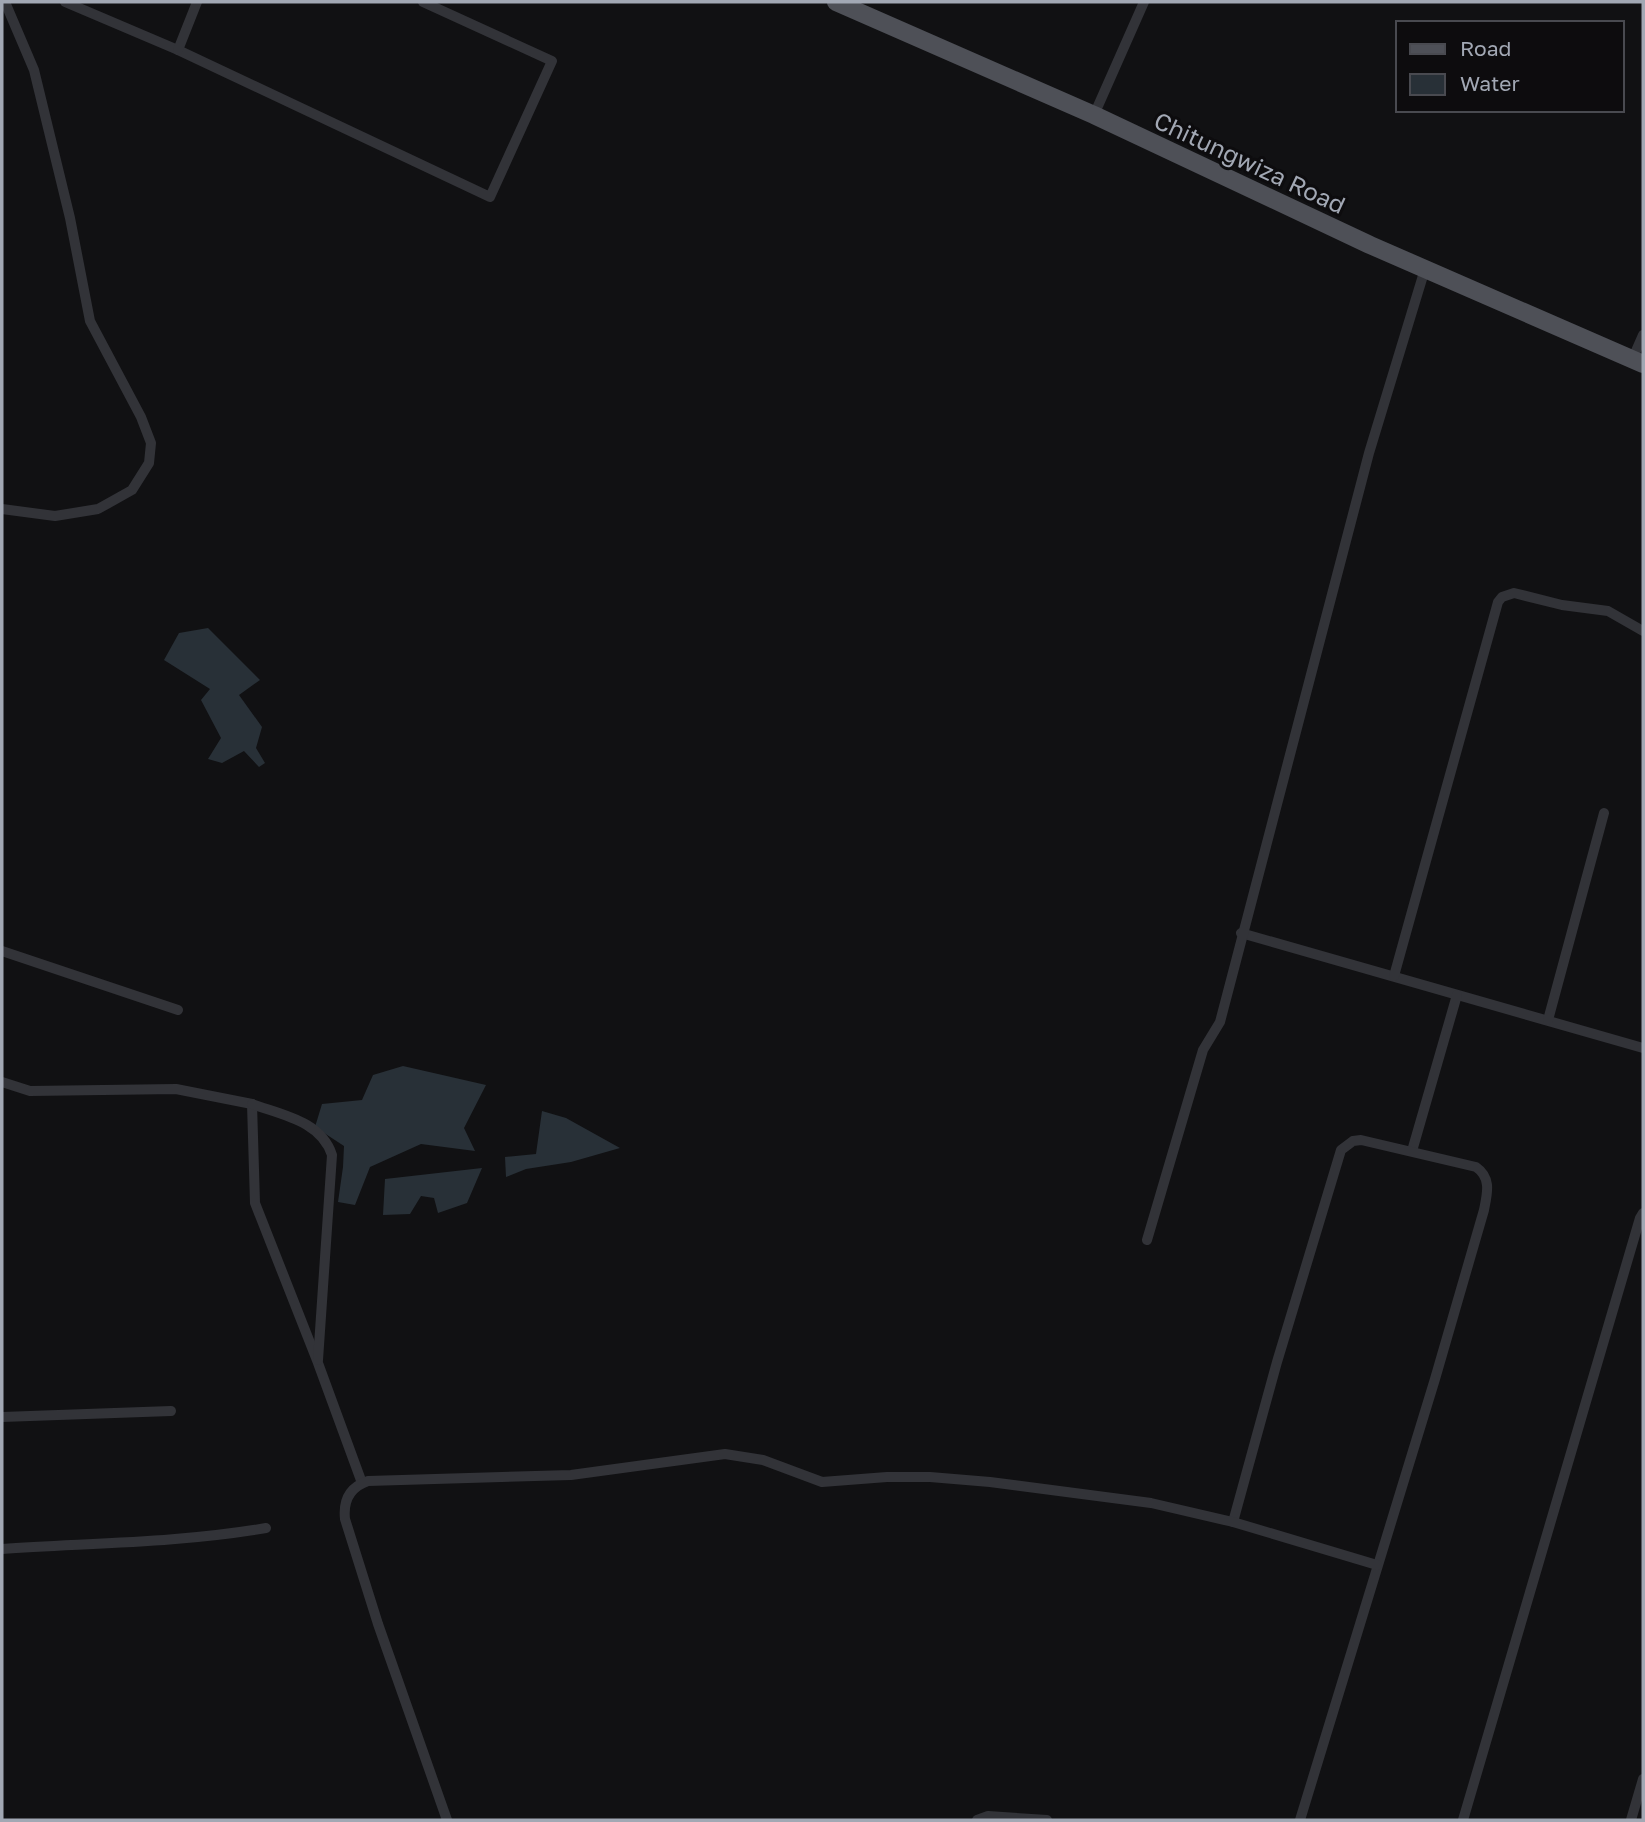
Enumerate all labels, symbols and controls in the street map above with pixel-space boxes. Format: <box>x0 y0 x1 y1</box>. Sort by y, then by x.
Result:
legend <box>1396 21 1624 112</box>
text: Road <box>1460 35 1511 61</box>
text: Water <box>1460 70 1520 96</box>
street label: Chitungwiza Road <box>1150 105 1350 219</box>

